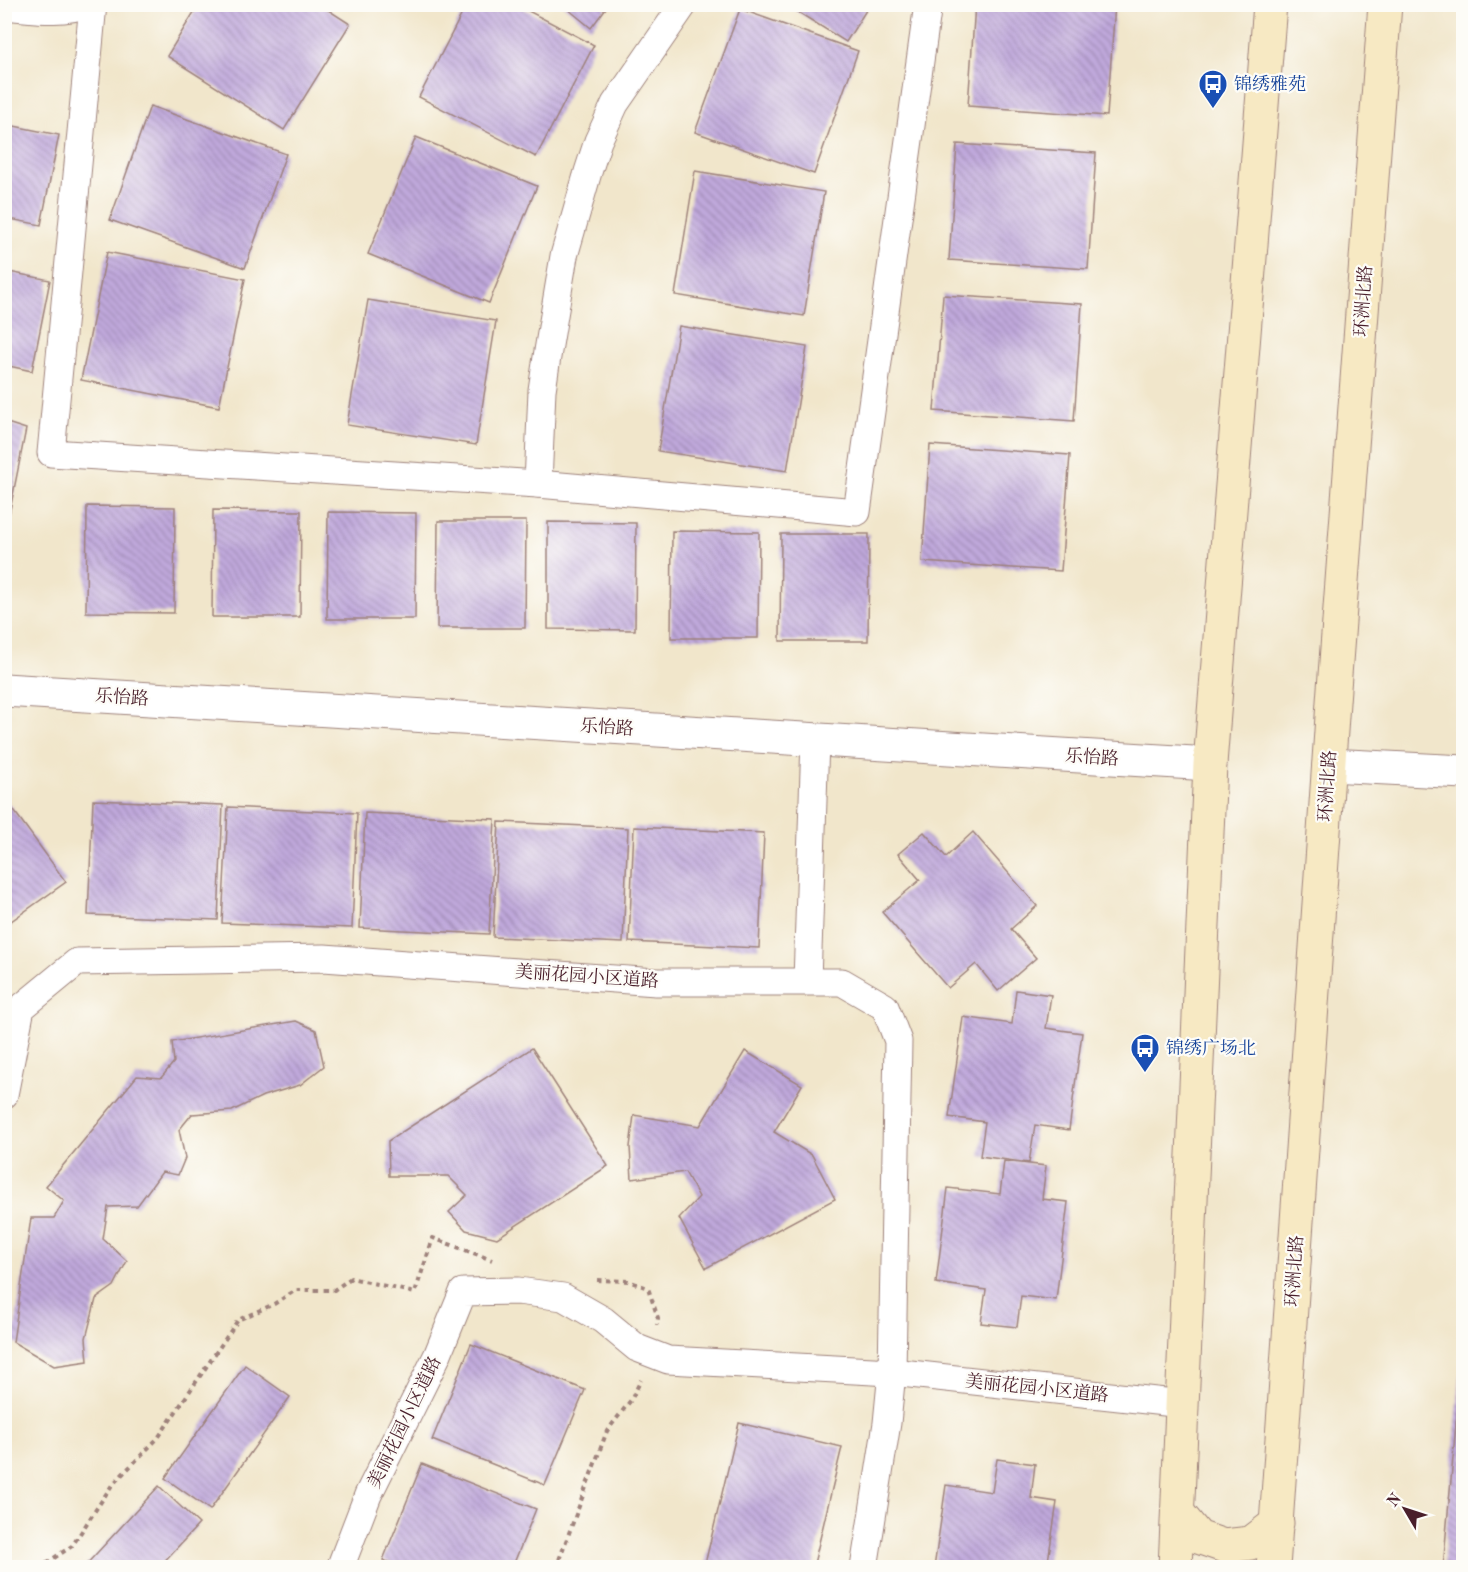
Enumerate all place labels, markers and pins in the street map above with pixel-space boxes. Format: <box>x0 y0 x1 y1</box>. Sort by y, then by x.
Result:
bus stop icon: 锦绣雅苑 <box>1197 68 1229 110</box>
place label: 锦绣雅苑 <box>1234 74 1306 94</box>
bus stop icon: 锦绣广场北 <box>1129 1032 1161 1074</box>
place label: 锦绣广场北 <box>1166 1038 1256 1058</box>

